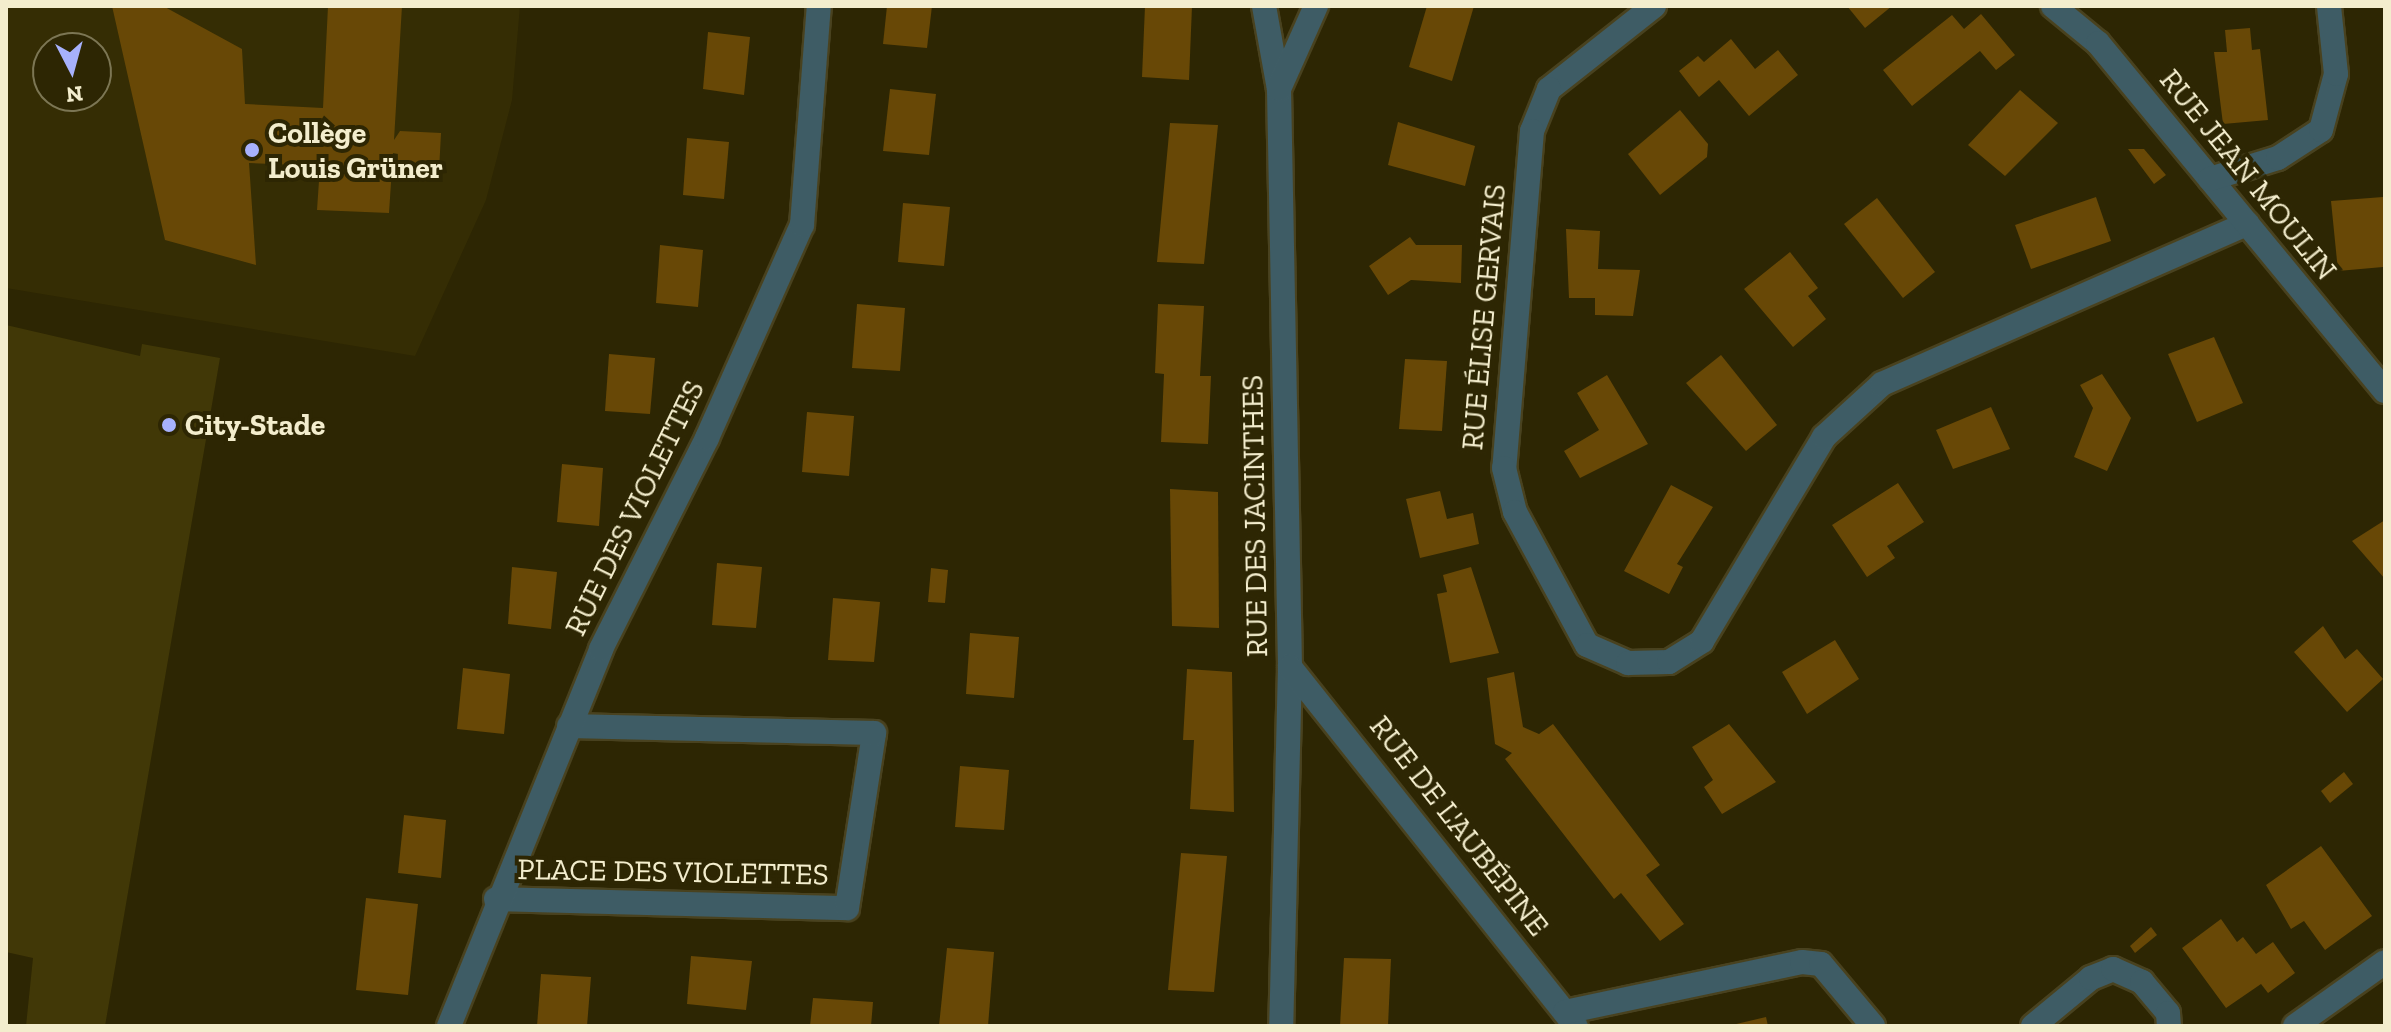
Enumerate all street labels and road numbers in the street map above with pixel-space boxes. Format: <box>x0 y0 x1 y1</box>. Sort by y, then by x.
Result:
street label: RUE JEAN MOULIN <box>2152 62 2344 288</box>
street label: RUE ÉLISE GERVAIS <box>1454 183 1514 451</box>
street label: RUE DES VIOLETTES <box>557 374 713 642</box>
street label: RUE DES JACINTHES <box>1235 374 1275 658</box>
street label: RUE DE L'AUBÉPINE <box>1362 709 1556 943</box>
street label: PLACE DES VIOLETTES <box>517 851 829 893</box>

